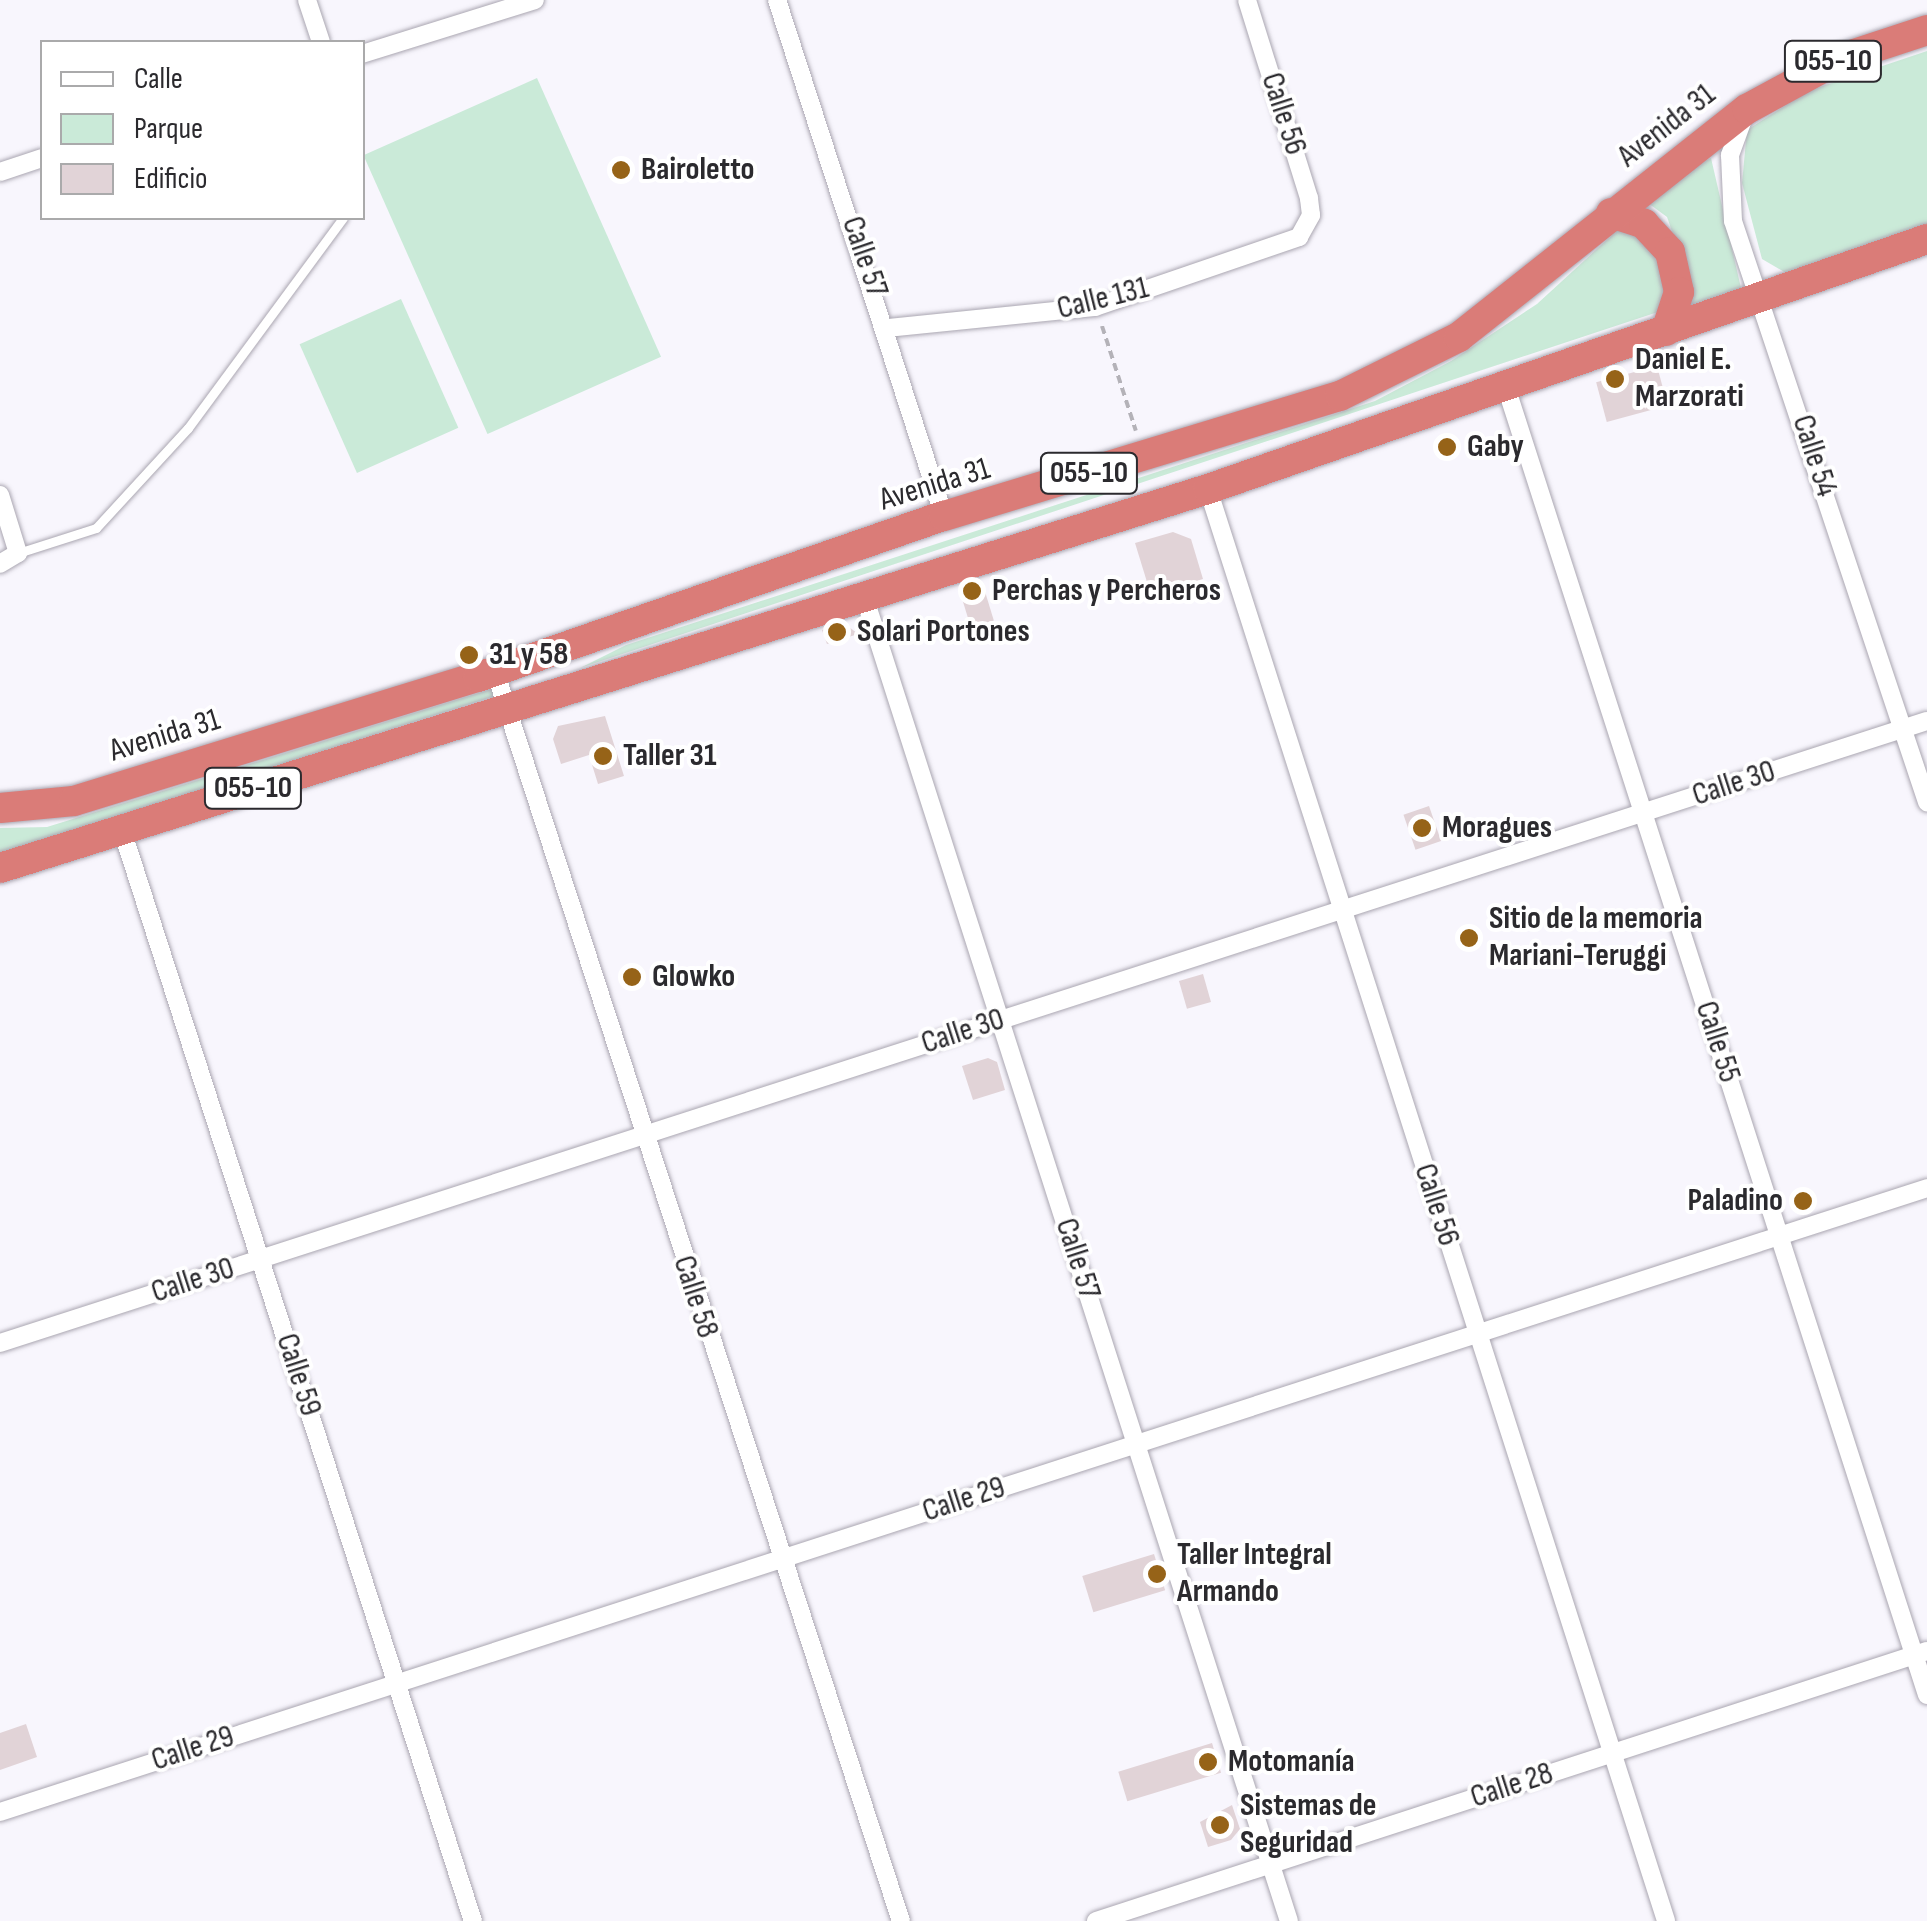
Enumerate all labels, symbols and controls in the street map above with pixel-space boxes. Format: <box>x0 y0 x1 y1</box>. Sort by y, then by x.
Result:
road number: 055-10 <box>1783 36 1883 86</box>
legend <box>40 40 365 220</box>
text: Calle <box>134 61 183 97</box>
street label: Calle 56 <box>1252 68 1314 160</box>
street label: Avenida 31 <box>1611 76 1723 176</box>
text: Parque <box>134 111 203 147</box>
place label: Bairoletto <box>641 151 754 189</box>
marker: Bairoletto <box>610 159 632 181</box>
text: Edificio <box>134 161 207 197</box>
street label: Calle 57 <box>832 212 896 302</box>
street label: Calle 131 <box>1053 269 1153 329</box>
place label: Daniel E. Marzorati <box>1635 342 1744 417</box>
marker: Daniel E. Marzorati <box>1604 368 1626 390</box>
street label: Calle 54 <box>1783 410 1845 502</box>
place label: Gaby <box>1467 428 1524 466</box>
marker: Gaby <box>1436 436 1458 458</box>
road number: 055-10 <box>1039 448 1139 498</box>
street label: Avenida 31 <box>875 450 995 520</box>
place label: Perchas y Percheros <box>992 572 1221 610</box>
marker: Perchas y Percheros <box>961 580 983 602</box>
place label: Solari Portones <box>857 613 1030 651</box>
marker: Solari Portones <box>826 621 848 643</box>
place label: 31 y 58 <box>489 636 568 674</box>
marker: 31 y 58 <box>458 644 480 666</box>
street label: Avenida 31 <box>105 701 225 771</box>
place label: Taller 31 <box>623 737 717 775</box>
marker: Taller 31 <box>592 745 614 767</box>
street label: Calle 30 <box>1688 753 1780 815</box>
road number: 055-10 <box>203 763 303 813</box>
place label: Moragues <box>1442 809 1552 847</box>
marker: Moragues <box>1411 817 1433 839</box>
place label: Sitio de la memoria Mariani-Teruggi <box>1489 901 1703 976</box>
marker: Sitio de la memoria Mariani-Teruggi <box>1458 927 1480 949</box>
place label: Glowko <box>652 958 735 996</box>
marker: Glowko <box>621 966 643 988</box>
street label: Calle 55 <box>1686 997 1748 1087</box>
street label: Calle 30 <box>917 1001 1009 1063</box>
street label: Calle 56 <box>1405 1159 1467 1251</box>
place label: Paladino <box>1688 1182 1783 1220</box>
marker: Paladino <box>1792 1190 1814 1212</box>
street label: Calle 57 <box>1046 1214 1108 1304</box>
street label: Calle 30 <box>147 1250 239 1312</box>
street label: Calle 58 <box>664 1251 726 1343</box>
street label: Calle 59 <box>267 1329 329 1421</box>
street label: Calle 29 <box>918 1469 1010 1531</box>
place label: Taller Integral Armando <box>1177 1537 1332 1612</box>
marker: Taller Integral Armando <box>1146 1563 1168 1585</box>
street label: Calle 29 <box>147 1718 239 1780</box>
place label: Motomanía <box>1228 1743 1355 1781</box>
marker: Motomanía <box>1197 1751 1219 1773</box>
street label: Calle 28 <box>1466 1755 1558 1817</box>
place label: Sistemas de Seguridad <box>1240 1788 1376 1863</box>
marker: Sistemas de Seguridad <box>1209 1814 1231 1836</box>

